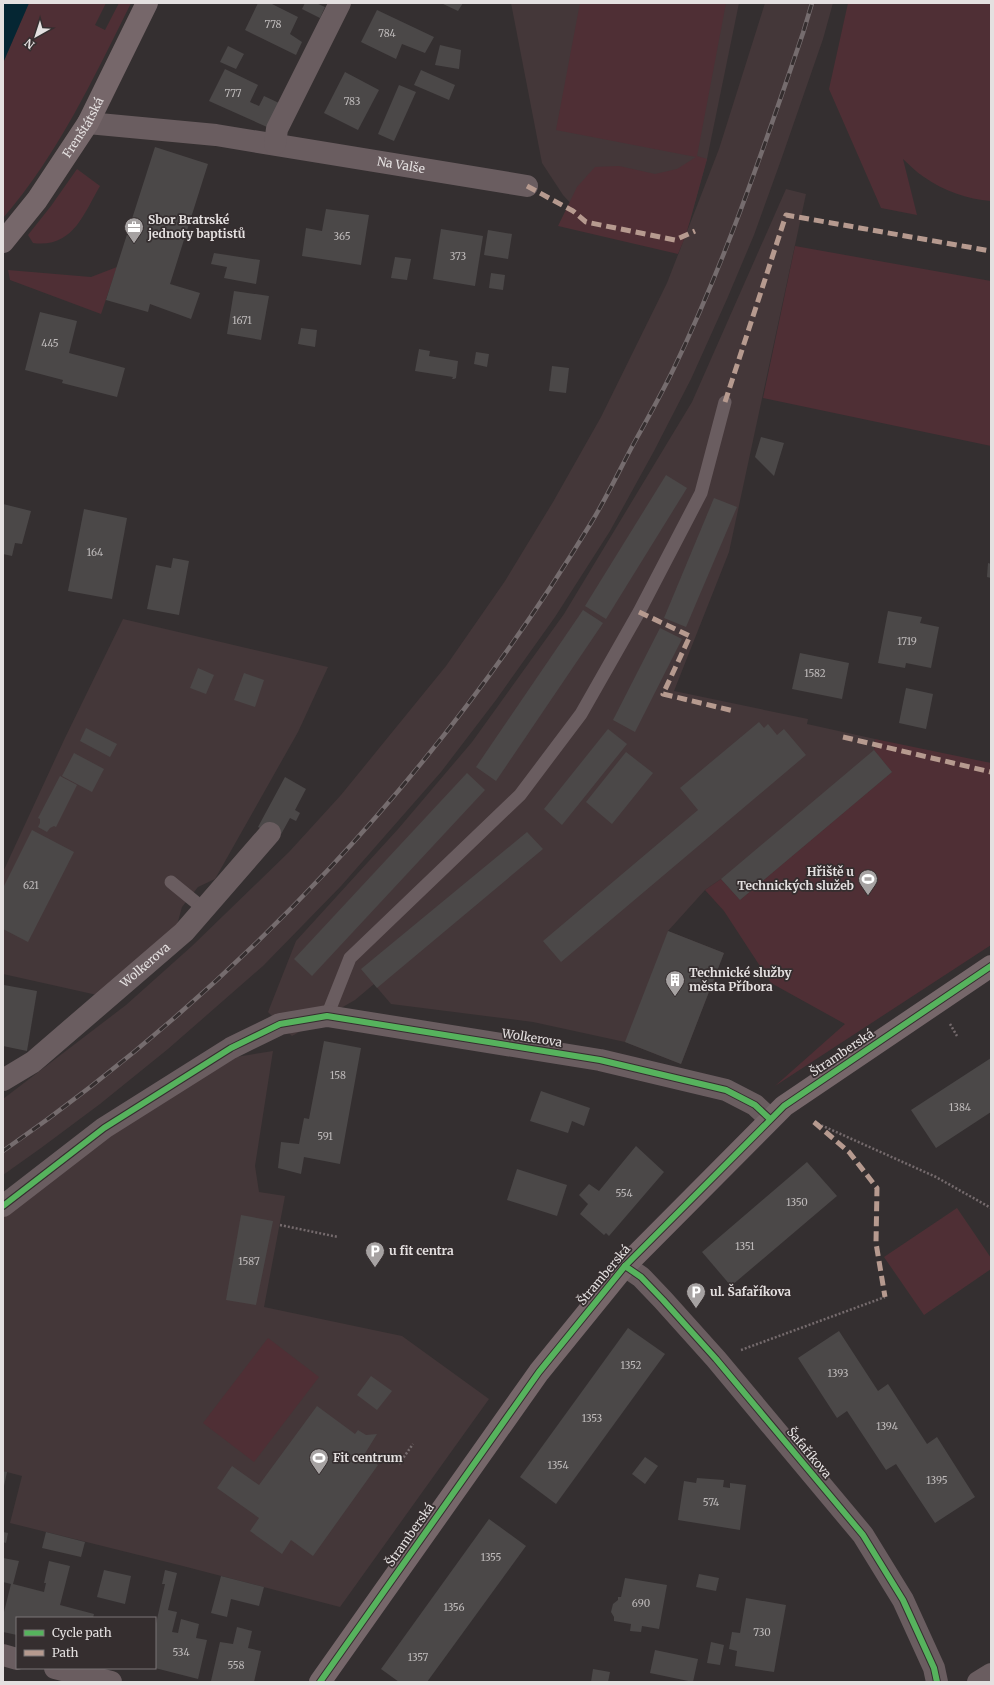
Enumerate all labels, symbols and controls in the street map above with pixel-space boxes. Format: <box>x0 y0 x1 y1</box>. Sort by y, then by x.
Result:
north arrow <box>16 16 56 56</box>
house number: 778 <box>264 18 282 31</box>
house number: 784 <box>378 27 396 40</box>
text: N <box>22 35 37 52</box>
house number: 777 <box>224 87 242 100</box>
street label: Frenštátská <box>59 94 107 160</box>
house number: 783 <box>344 95 361 108</box>
street label: Na Valše <box>376 154 426 176</box>
place label: Sbor Bratrské jednoty baptistů <box>147 212 246 241</box>
office icon: Sbor Bratrské jednoty baptistů <box>123 216 145 244</box>
house number: 365 <box>333 230 351 243</box>
house number: 373 <box>450 250 467 263</box>
house number: 1671 <box>232 314 252 327</box>
house number: 445 <box>41 337 59 350</box>
house number: 164 <box>87 546 103 559</box>
house number: 1719 <box>897 635 917 648</box>
house number: 1582 <box>804 667 826 680</box>
place label: Hřiště u Technických služeb <box>737 864 854 893</box>
sports icon: Hřiště u Technických služeb <box>857 868 879 896</box>
house number: 621 <box>23 879 39 892</box>
street label: Wolkerova <box>116 939 173 991</box>
place label: Technické služby města Příbora <box>689 965 792 994</box>
building icon: Technické služby města Příbora <box>664 969 686 997</box>
street label: Wolkerova <box>500 1025 564 1050</box>
street label: Štramberská <box>806 1025 877 1080</box>
house number: 158 <box>330 1069 346 1082</box>
house number: 1384 <box>949 1101 971 1114</box>
house number: 591 <box>317 1130 333 1143</box>
house number: 554 <box>615 1187 633 1200</box>
house number: 1350 <box>786 1196 808 1209</box>
parking icon: u fit centra <box>364 1240 386 1268</box>
street label: Štramberská <box>573 1240 634 1308</box>
house number: 1351 <box>735 1240 755 1253</box>
place label: u fit centra <box>389 1243 454 1258</box>
house number: 1587 <box>238 1255 260 1268</box>
parking icon: ul. Šafaříkova <box>685 1281 707 1309</box>
place label: ul. Šafaříkova <box>710 1283 791 1299</box>
house number: 1352 <box>621 1359 641 1372</box>
house number: 1393 <box>827 1367 849 1380</box>
house number: 1353 <box>582 1412 603 1425</box>
house number: 1394 <box>876 1420 898 1433</box>
street label: Šafaříkova <box>784 1424 836 1482</box>
sports icon: Fit centrum <box>308 1447 330 1475</box>
place label: Fit centrum <box>333 1450 403 1465</box>
house number: 1354 <box>547 1459 569 1472</box>
house number: 1395 <box>926 1474 948 1487</box>
house number: 574 <box>703 1496 719 1509</box>
street label: Štramberská <box>381 1499 437 1569</box>
house number: 1355 <box>481 1551 501 1564</box>
house number: 690 <box>632 1597 650 1610</box>
house number: 1356 <box>443 1601 465 1614</box>
legend <box>16 1617 156 1669</box>
text: Cycle path <box>52 1625 112 1640</box>
house number: 730 <box>753 1626 771 1639</box>
text: Path <box>52 1645 78 1660</box>
house number: 534 <box>172 1646 190 1659</box>
house number: 1357 <box>408 1651 429 1664</box>
house number: 558 <box>228 1659 244 1672</box>

